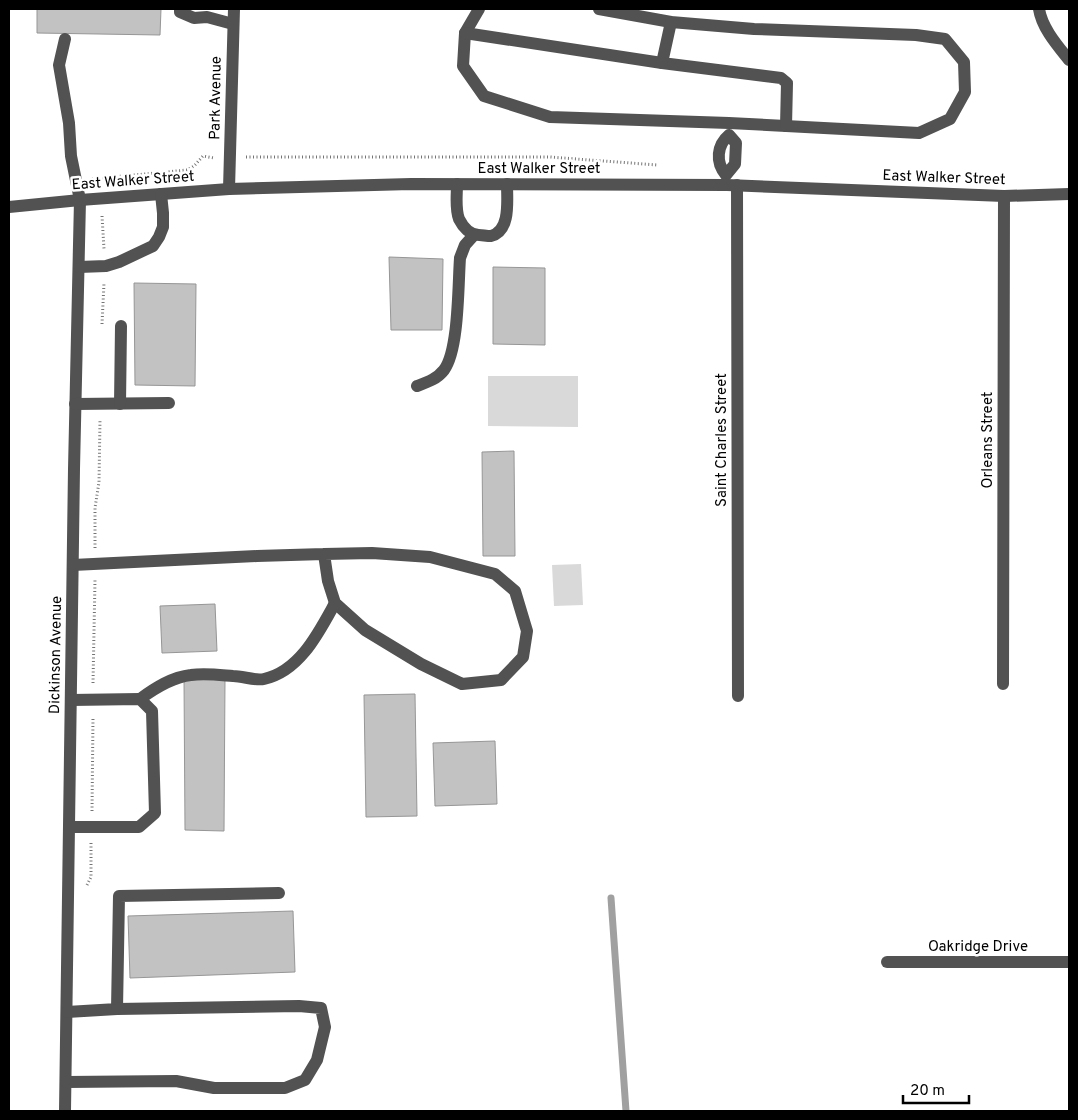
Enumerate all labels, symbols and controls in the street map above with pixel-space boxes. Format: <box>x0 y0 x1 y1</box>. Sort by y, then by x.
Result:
street label: Park Avenue <box>206 56 227 140</box>
street label: East Walker Street <box>477 160 601 179</box>
street label: East Walker Street <box>882 167 1006 190</box>
street label: East Walker Street <box>71 168 195 195</box>
street label: Saint Charles Street <box>713 373 732 507</box>
street label: Orleans Street <box>979 391 998 489</box>
street label: Dickinson Avenue <box>46 596 67 714</box>
street label: Oakridge Drive <box>928 938 1028 957</box>
scale bar <box>903 1072 969 1104</box>
text: 20 m <box>910 1082 945 1101</box>

